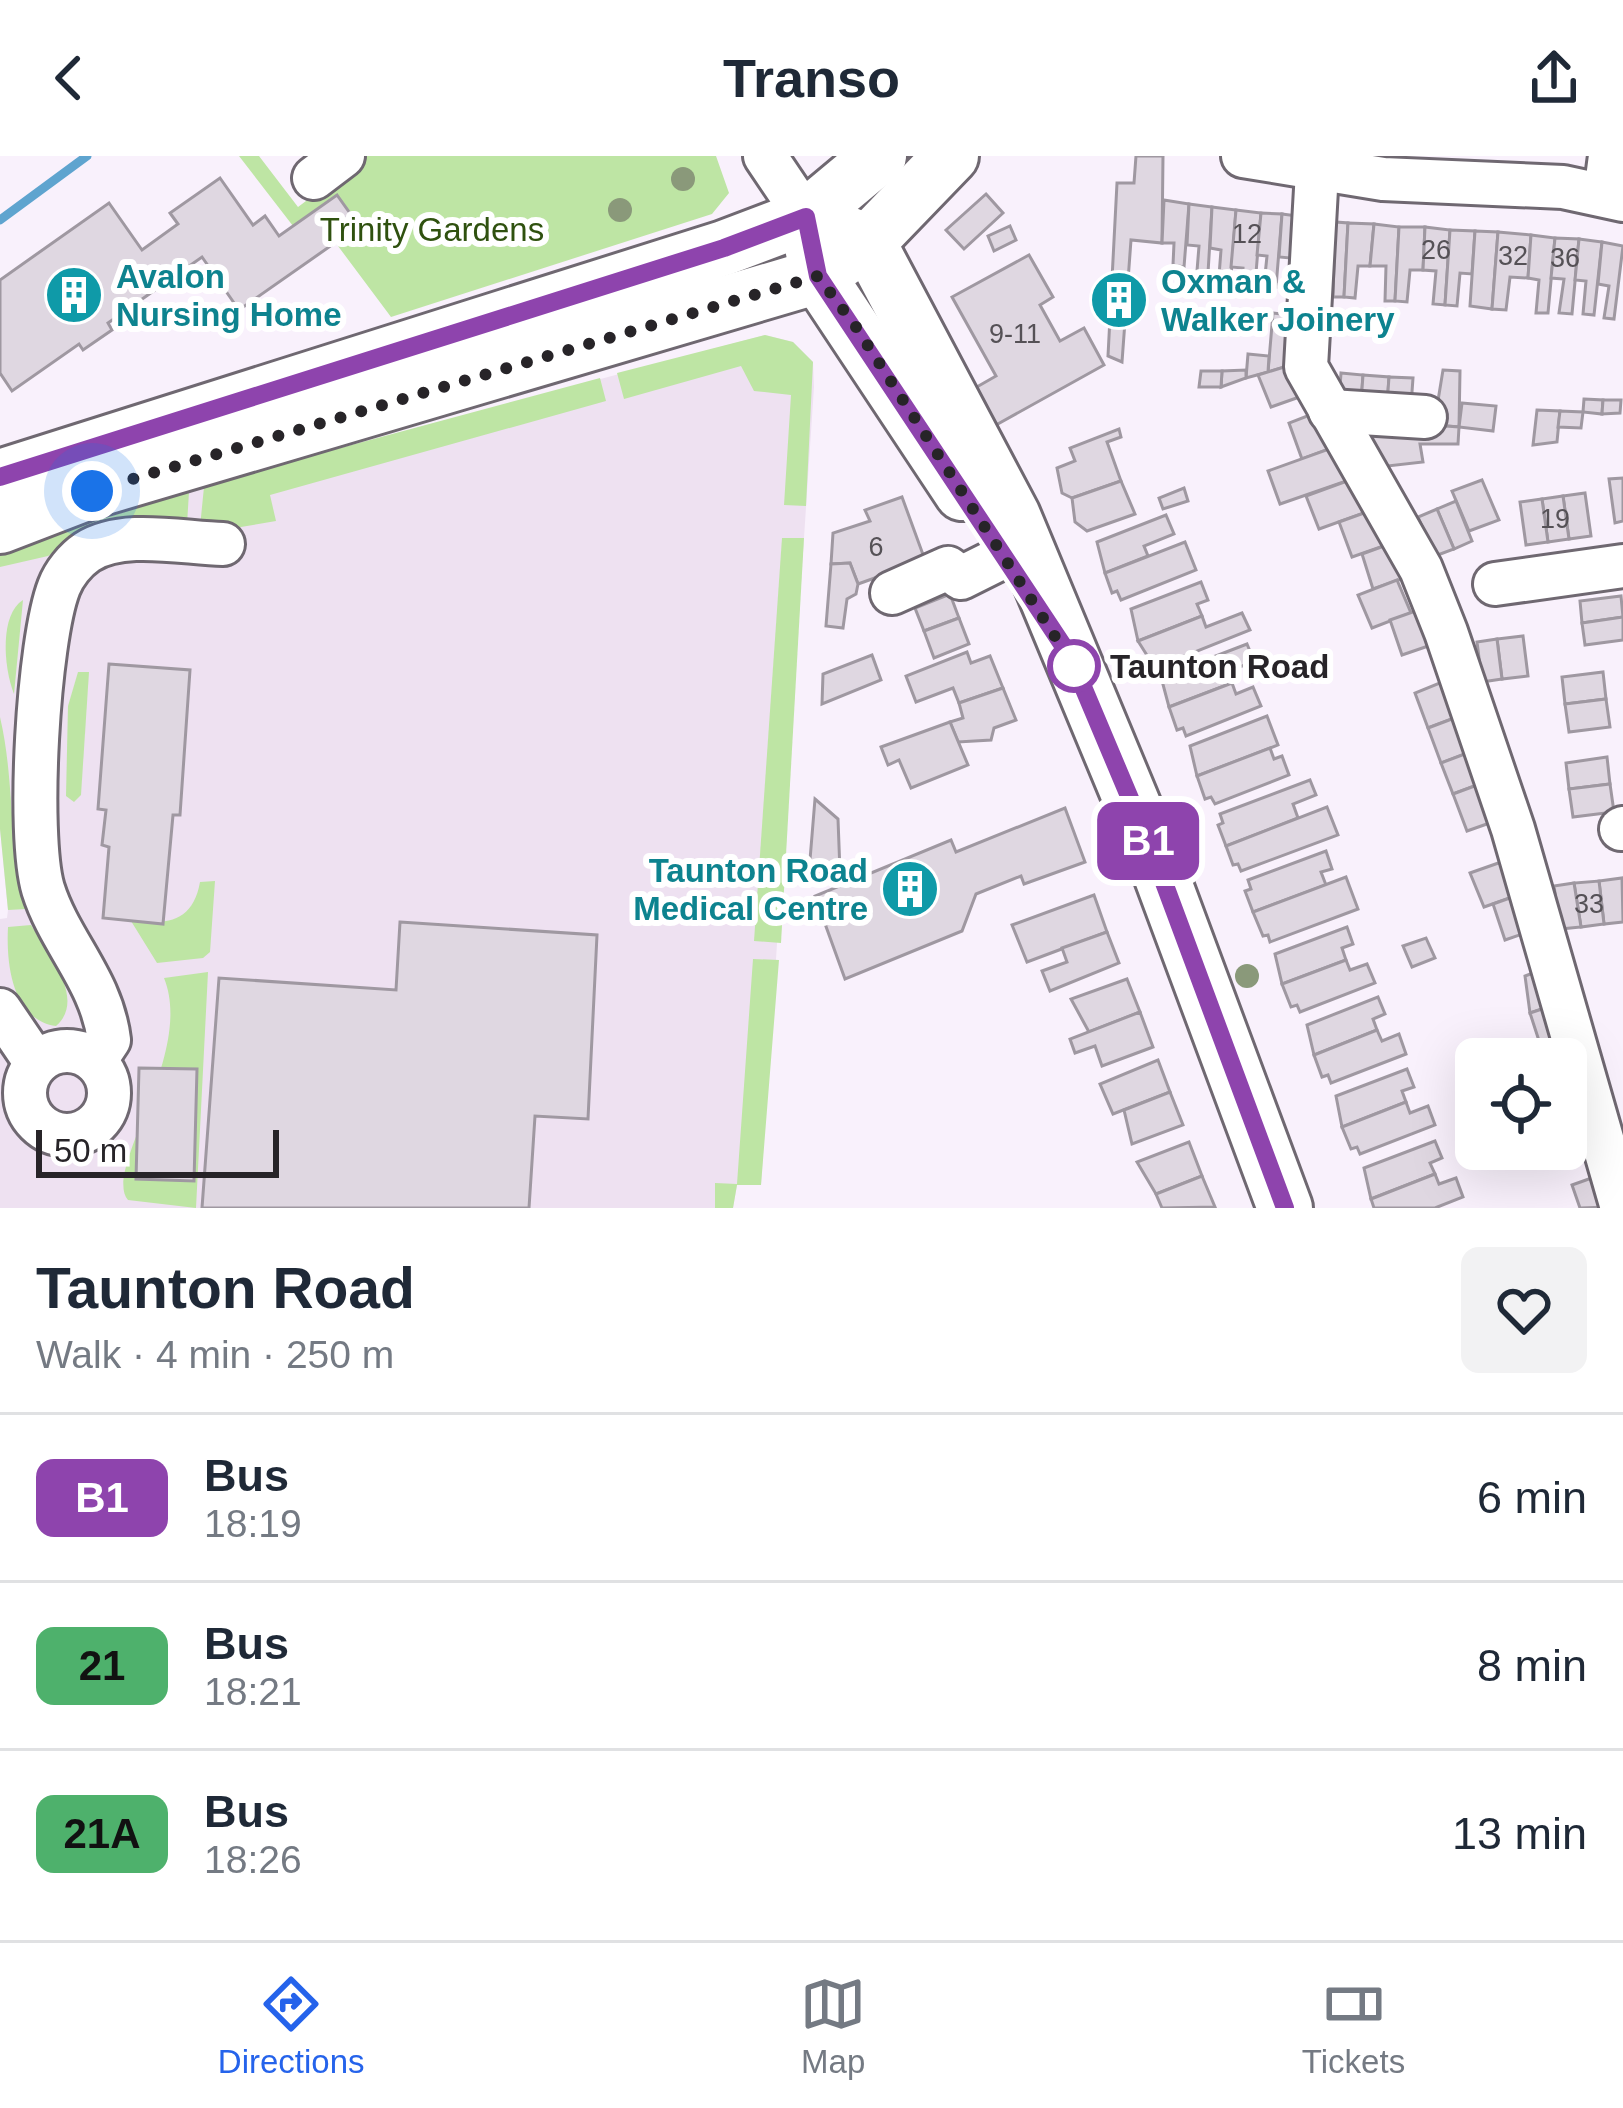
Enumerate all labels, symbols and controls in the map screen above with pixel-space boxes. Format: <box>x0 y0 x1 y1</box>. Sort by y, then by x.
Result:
icon: back <box>36 45 102 111</box>
icon: share <box>1521 45 1587 111</box>
text: Transo <box>723 48 900 108</box>
park label: Trinity Gardens <box>320 211 544 248</box>
house number: 12 <box>1232 219 1262 249</box>
house number: 26 <box>1421 235 1451 265</box>
house number: 32 <box>1498 241 1528 271</box>
house number: 36 <box>1550 243 1580 273</box>
place label: Avalon Nursing Home <box>116 258 342 333</box>
place label: Oxman & Walker Joinery <box>1161 263 1395 338</box>
building icon: Avalon Nursing Home <box>43 264 105 326</box>
building icon: Oxman & Walker Joinery <box>1088 269 1150 331</box>
house number: 9-11 <box>989 319 1041 349</box>
your location <box>62 461 122 521</box>
house number: 19 <box>1540 504 1570 534</box>
house number: 6 <box>868 532 884 562</box>
marker: Taunton Road <box>1049 641 1099 691</box>
place label: Taunton Road <box>1110 648 1329 685</box>
line badge: B1 <box>1094 802 1202 880</box>
text: B1 <box>1121 817 1175 864</box>
place label: Taunton Road Medical Centre <box>633 852 868 927</box>
building icon: Taunton Road Medical Centre <box>879 858 941 920</box>
house number: 33 <box>1574 889 1604 919</box>
map controls <box>1455 1038 1587 1170</box>
button: locate <box>1455 1038 1587 1170</box>
scale bar <box>36 1124 279 1177</box>
text: 50 m <box>54 1132 127 1169</box>
button: heart <box>1461 1247 1587 1373</box>
text: Taunton Road <box>36 1256 415 1320</box>
text: Walk · 4 min · 250 m <box>36 1333 394 1376</box>
text: Bus <box>204 1450 289 1501</box>
text: 6 min <box>1477 1472 1587 1523</box>
text: B1 <box>75 1474 129 1521</box>
text: 18:19 <box>204 1502 302 1545</box>
text: Bus <box>204 1618 289 1669</box>
text: 8 min <box>1477 1640 1587 1691</box>
text: 21 <box>79 1642 125 1689</box>
text: 18:21 <box>204 1670 302 1713</box>
text: Bus <box>204 1786 289 1837</box>
text: 13 min <box>1452 1808 1587 1859</box>
text: 21A <box>63 1810 141 1857</box>
text: 18:26 <box>204 1838 302 1881</box>
tab: Directions <box>218 1971 365 2081</box>
tab: Map <box>800 1971 866 2081</box>
tab: Tickets <box>1302 1971 1405 2081</box>

